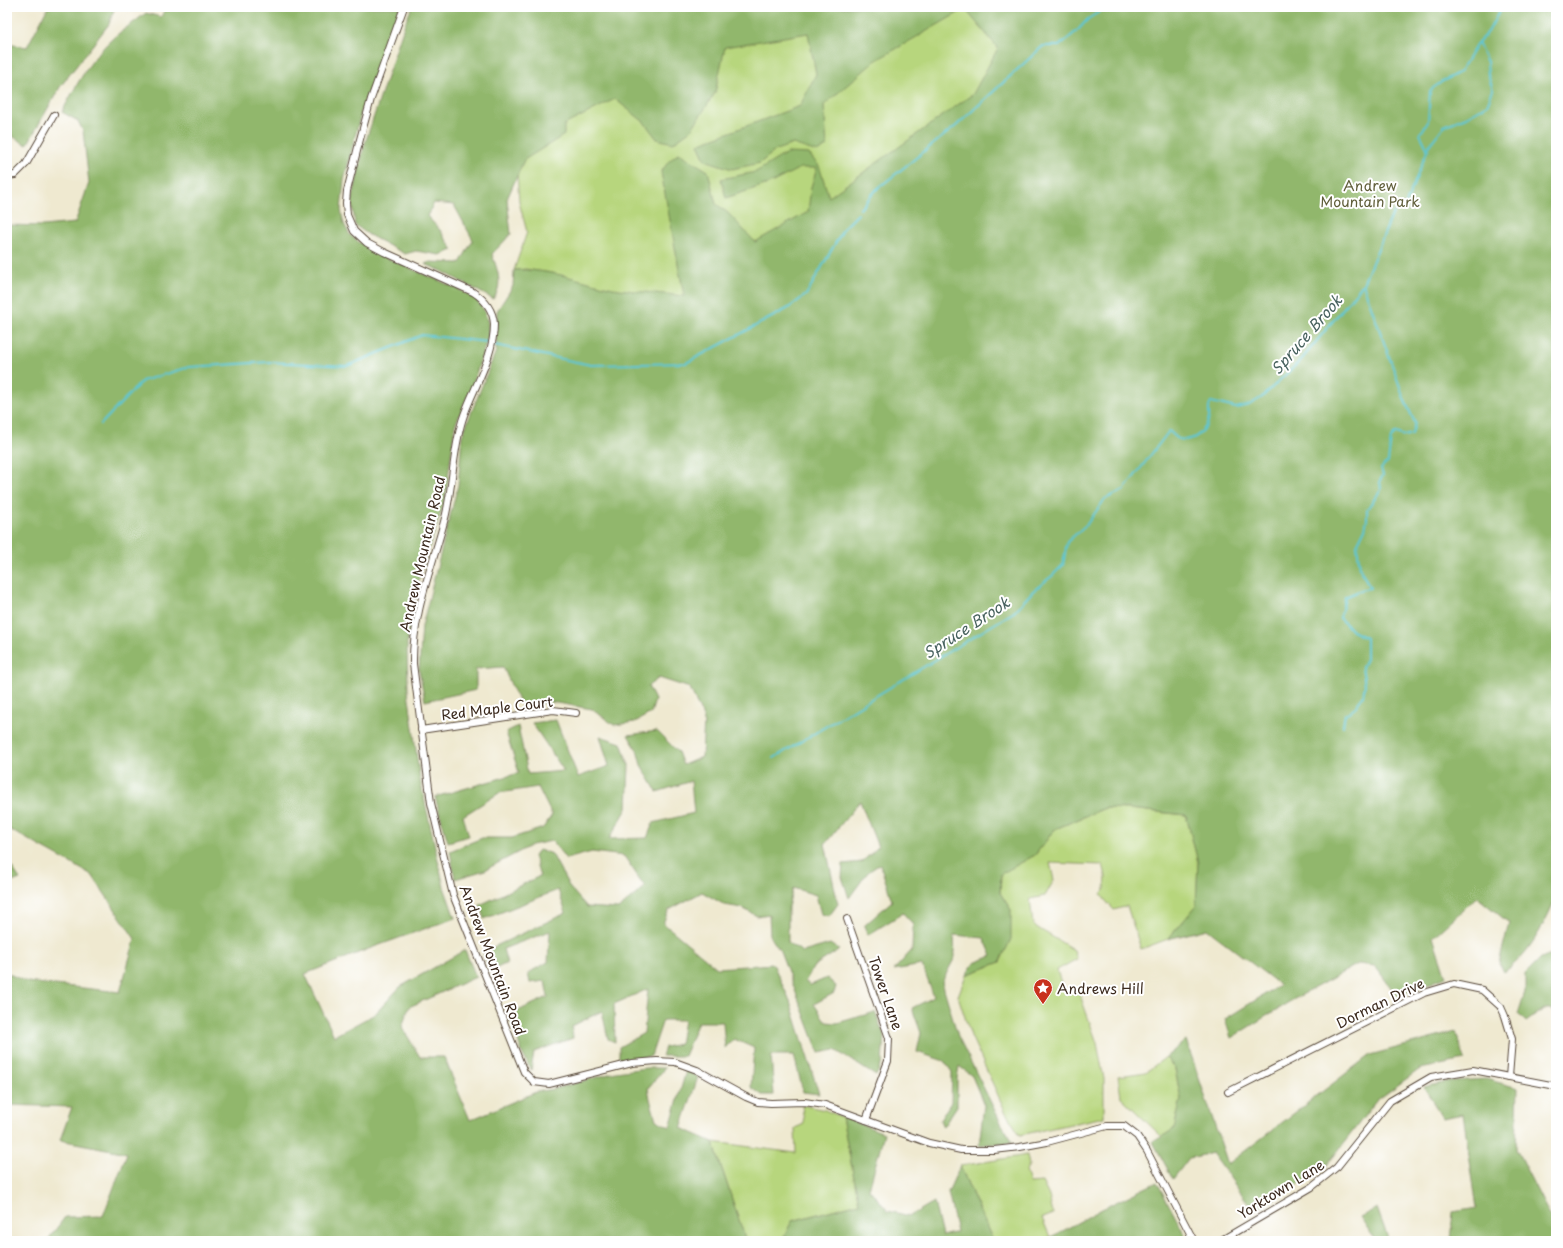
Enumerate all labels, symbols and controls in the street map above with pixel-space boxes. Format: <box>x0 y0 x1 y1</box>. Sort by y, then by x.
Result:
park label: Andrew Mountain Park <box>1320 175 1420 212</box>
water label: Spruce Brook <box>1265 288 1348 379</box>
street label: Andrew Mountain Road <box>394 474 450 634</box>
water label: Spruce Brook <box>918 590 1015 663</box>
street label: Red Maple Court <box>440 691 554 725</box>
street label: Andrew Mountain Road <box>455 882 531 1038</box>
street label: Tower Lane <box>864 953 908 1033</box>
street label: Dorman Drive <box>1332 973 1428 1033</box>
place icon: Andrews Hill <box>1032 977 1054 1005</box>
place label: Andrews Hill <box>1057 978 1144 999</box>
street label: Yorktown Lane <box>1234 1154 1328 1224</box>

